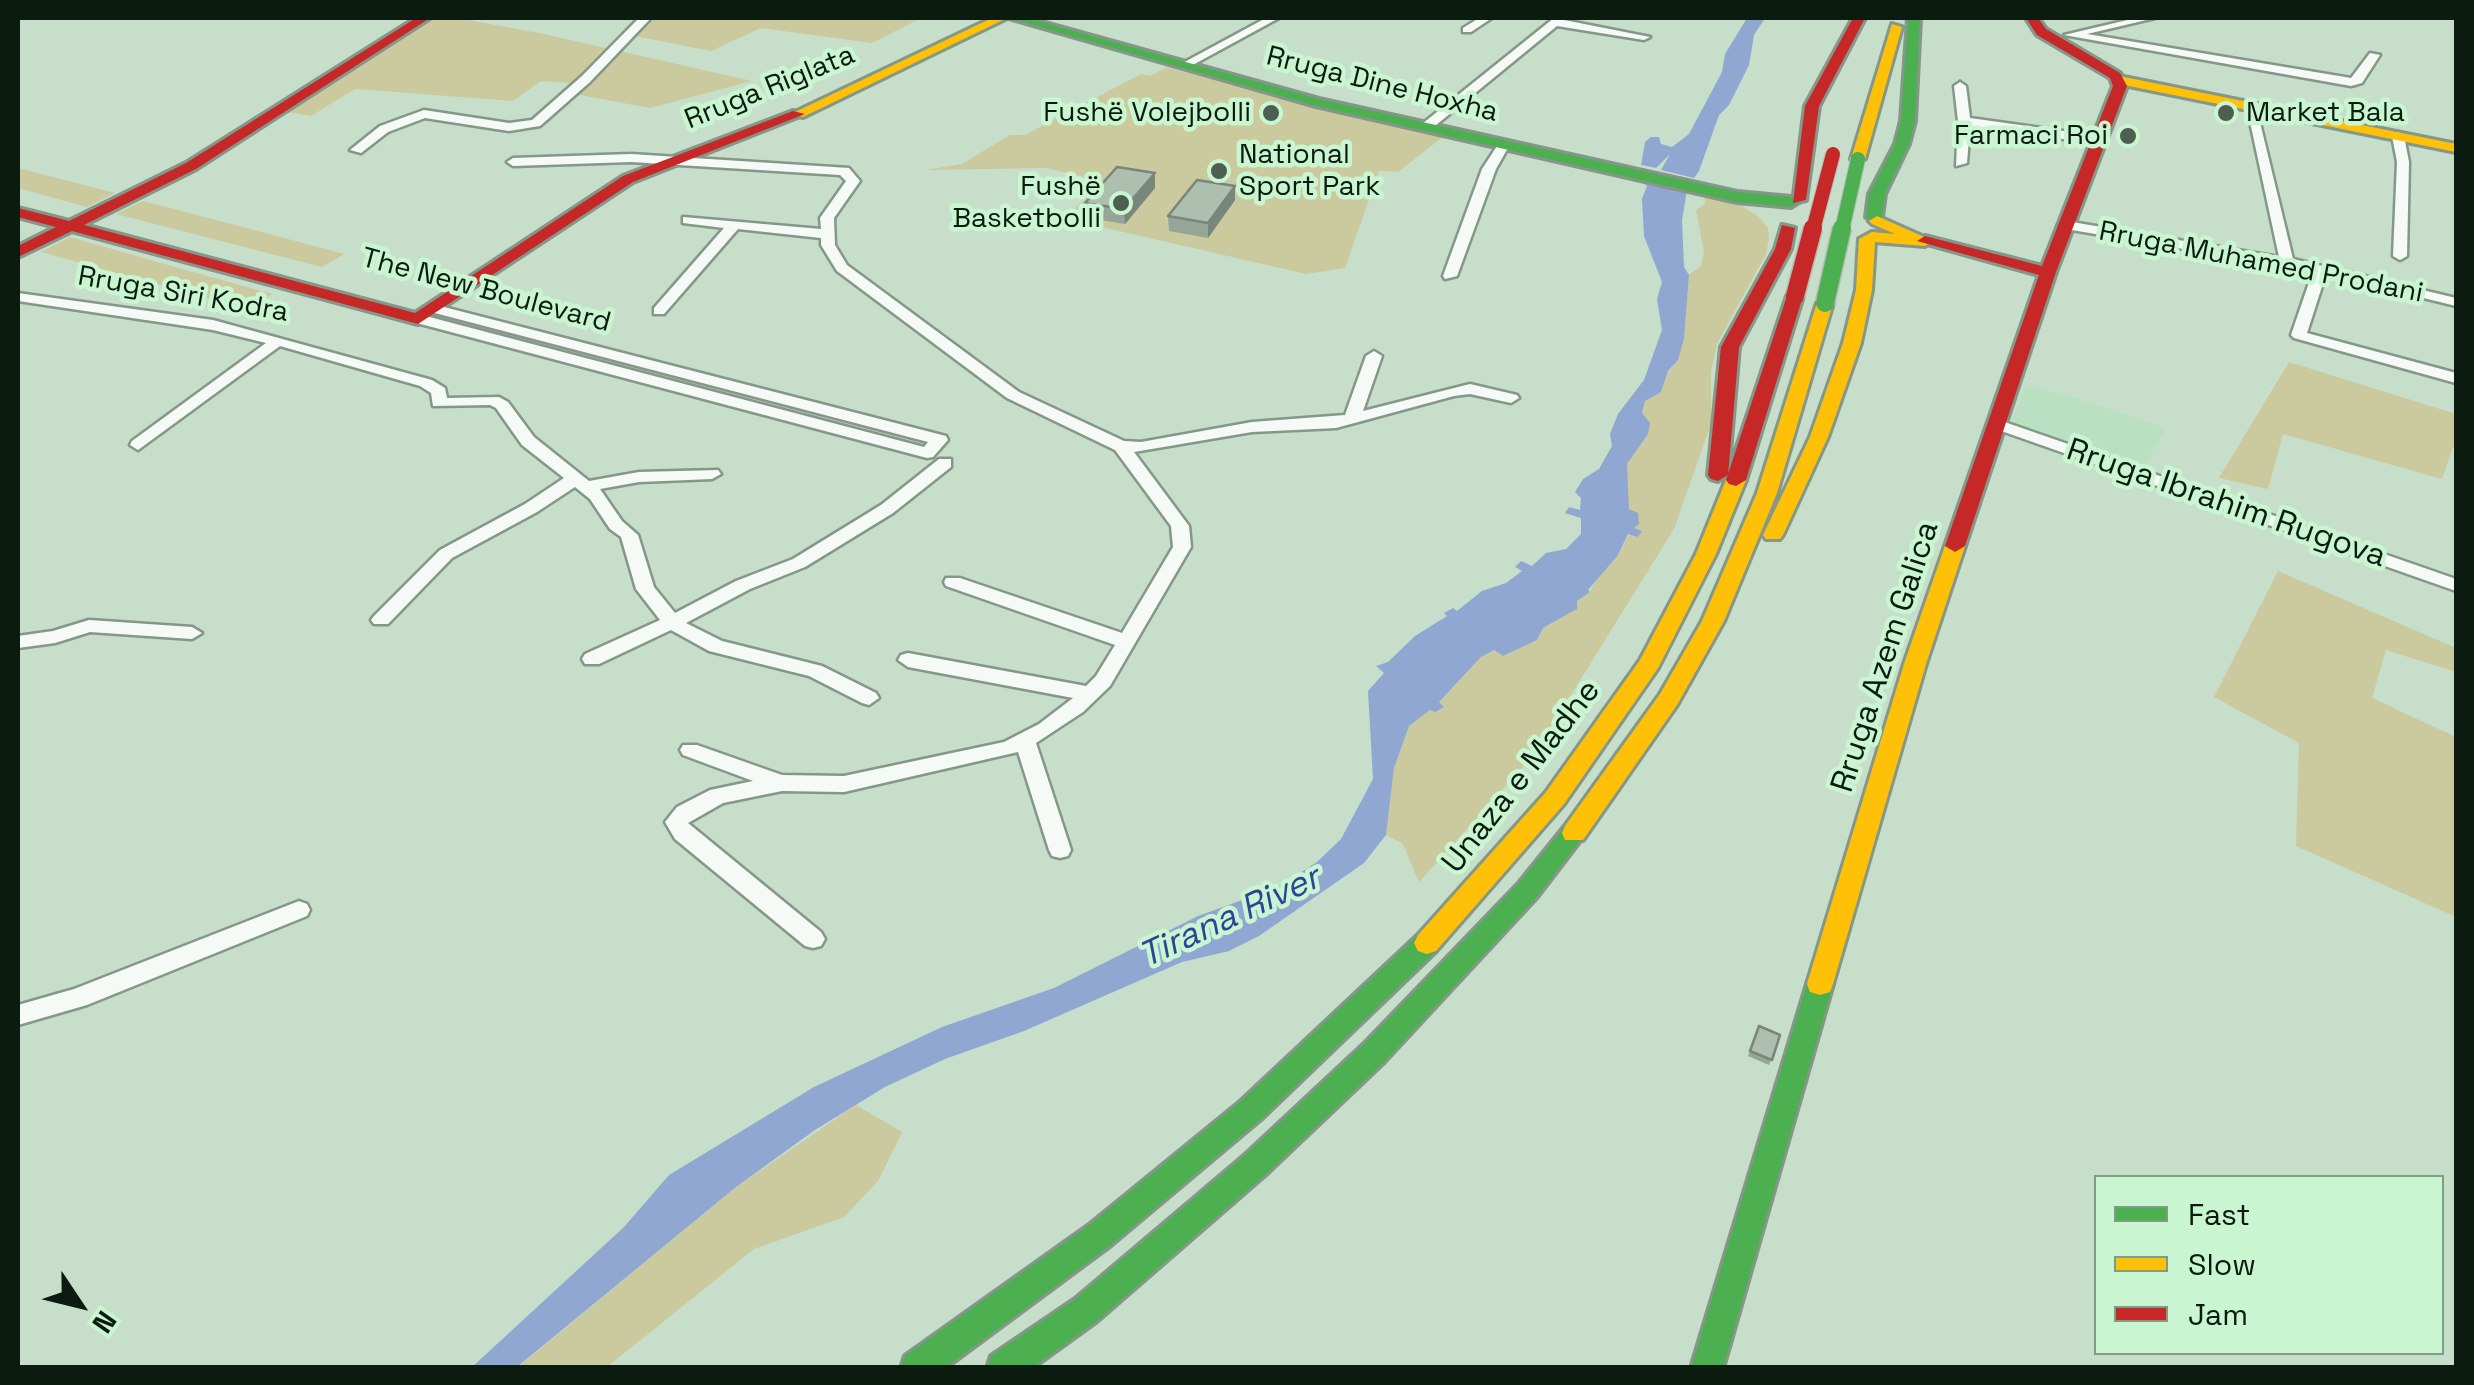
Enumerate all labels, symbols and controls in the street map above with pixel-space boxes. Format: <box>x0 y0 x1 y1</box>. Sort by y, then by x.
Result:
street label: Rruga Riglata <box>680 39 860 137</box>
street label: Rruga Dine Hoxha <box>1263 40 1501 130</box>
place label: Fushë Volejbolli <box>1043 96 1251 130</box>
place label: Market Bala <box>2246 96 2405 130</box>
marker: Fushë Volejbolli <box>1260 102 1282 124</box>
marker: Market Bala <box>2215 102 2237 124</box>
place label: Farmaci Roi <box>1954 119 2108 153</box>
marker: Farmaci Roi <box>2117 125 2139 147</box>
place label: National Sport Park <box>1239 138 1380 204</box>
marker: National Sport Park <box>1208 160 1230 182</box>
place label: Fushë Basketbolli <box>953 170 1101 236</box>
marker: Fushë Basketbolli <box>1110 192 1132 214</box>
street label: Rruga Muhamed Prodani <box>2096 215 2426 311</box>
street label: The New Boulevard <box>358 242 614 340</box>
street label: Rruga Siri Kodra <box>75 260 291 330</box>
street label: Rruga Ibrahim Rugova <box>2061 431 2391 577</box>
street label: Rruga Azem Galica <box>1824 517 1948 797</box>
street label: Unaza e Madhe <box>1435 673 1609 881</box>
water label: Tirana River <box>1133 858 1327 978</box>
legend <box>2094 1175 2444 1355</box>
text: Fast <box>2188 1195 2250 1234</box>
text: Slow <box>2188 1245 2256 1284</box>
north arrow <box>30 1255 130 1355</box>
text: Jam <box>2188 1295 2248 1334</box>
text: N <box>84 1304 125 1340</box>

